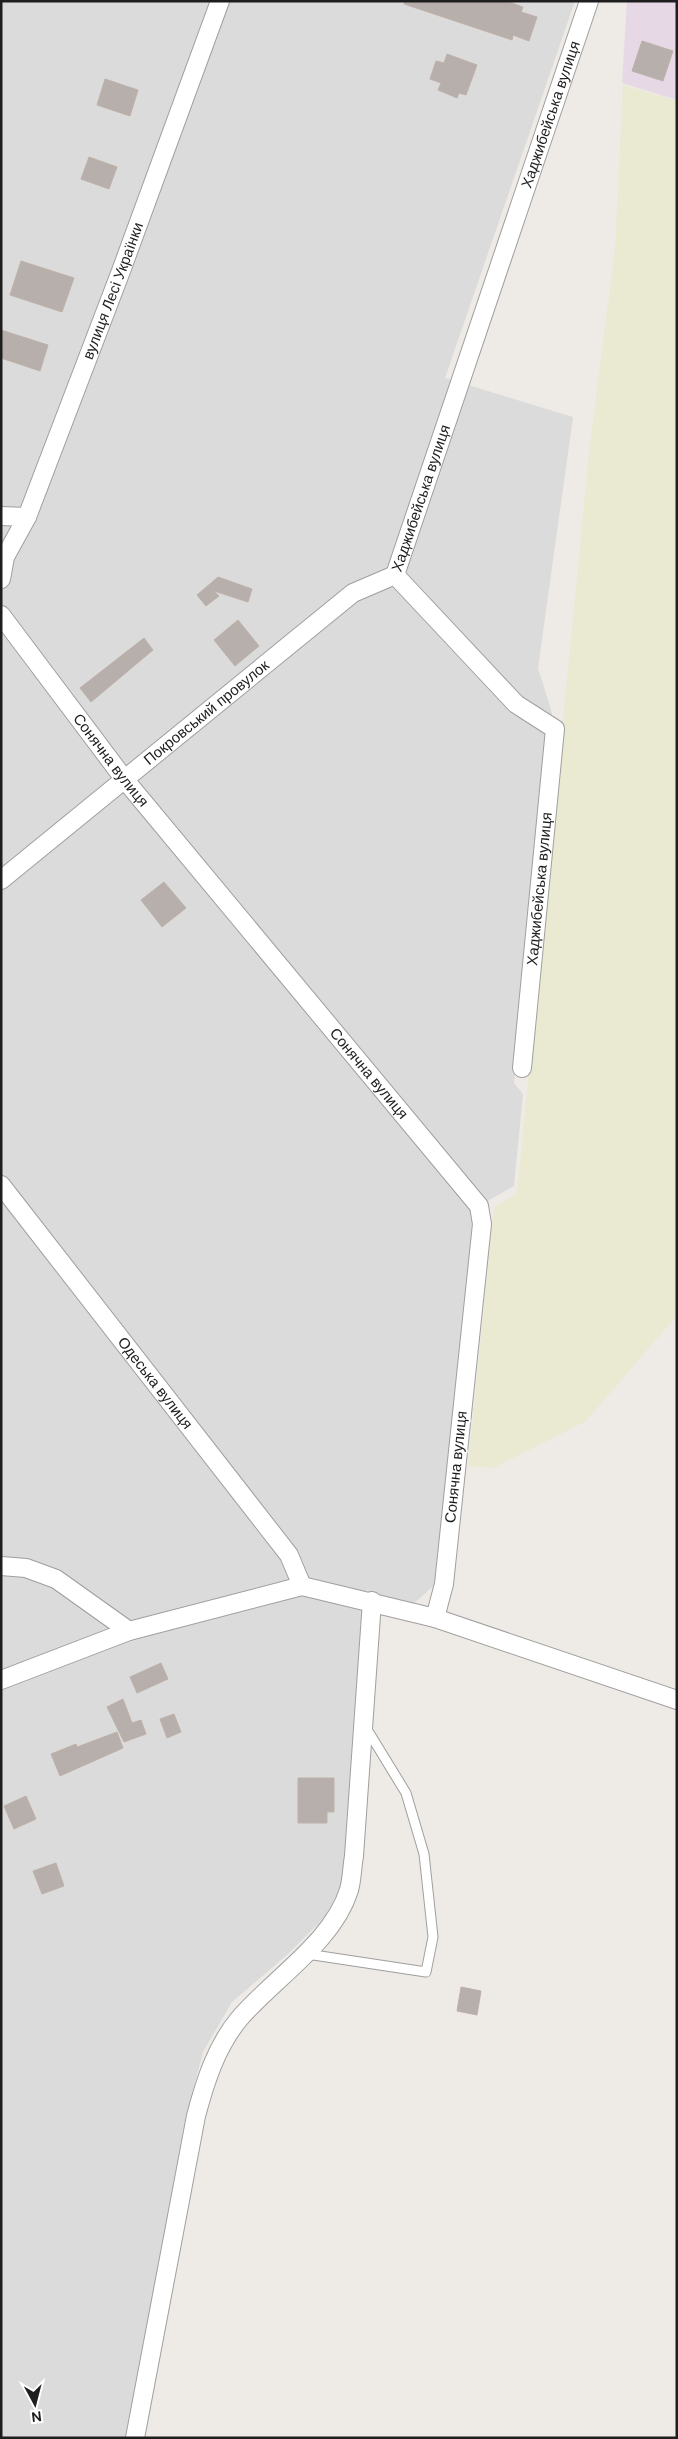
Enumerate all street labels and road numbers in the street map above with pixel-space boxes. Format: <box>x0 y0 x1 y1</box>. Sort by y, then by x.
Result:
street label: Хаджибейська вулиця <box>517 38 585 191</box>
street label: вулиця Лесі Українки <box>78 219 148 362</box>
street label: Хаджибейська вулиця <box>387 422 455 574</box>
street label: Покровський провулок <box>139 655 274 770</box>
street label: Сонячна вулиця <box>68 709 153 811</box>
street label: Хаджибейська вулиця <box>522 811 557 966</box>
street label: Сонячна вулиця <box>325 1024 413 1123</box>
street label: Одеська вулиця <box>113 1333 197 1433</box>
street label: Сонячна вулиця <box>440 1410 472 1524</box>

